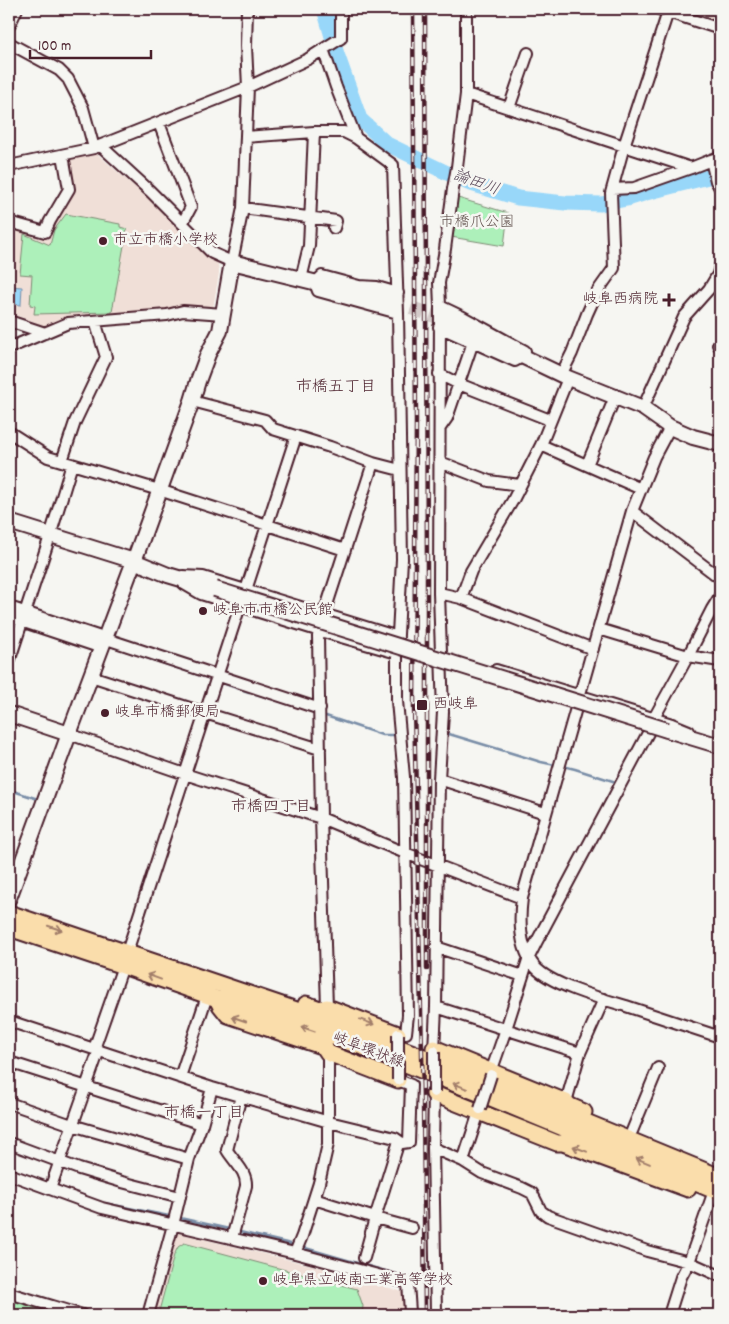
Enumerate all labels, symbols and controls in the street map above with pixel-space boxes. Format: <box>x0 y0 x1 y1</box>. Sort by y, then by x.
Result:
scale bar <box>30 28 151 60</box>
text: 100 m <box>38 36 71 58</box>
water label: 論田川 <box>450 164 502 202</box>
park label: 市橋爪公園 <box>439 212 515 234</box>
place label: 市立市橋小学校 <box>113 230 218 252</box>
marker: 市立市橋小学校 <box>97 235 109 247</box>
place label: 岐阜西病院 <box>583 289 658 311</box>
marker: 岐阜西病院 <box>662 293 676 307</box>
district label: 市橋五丁目 <box>296 376 376 399</box>
place label: 岐阜市市橋公民館 <box>213 600 333 622</box>
marker: 岐阜市市橋公民館 <box>197 605 209 617</box>
place label: 西岐阜 <box>433 694 478 716</box>
marker: 西岐阜 <box>415 698 429 712</box>
place label: 岐阜市橋郵便局 <box>115 702 220 724</box>
marker: 岐阜市橋郵便局 <box>99 707 111 719</box>
district label: 市橋四丁目 <box>231 796 311 819</box>
one-way arrow <box>47 924 63 934</box>
one-way arrow <box>147 972 162 981</box>
one-way arrow <box>232 1013 248 1023</box>
one-way arrow <box>359 1018 374 1027</box>
one-way arrow <box>300 1023 316 1033</box>
street label: 岐阜環状線 <box>329 1027 407 1075</box>
one-way arrow <box>453 1081 468 1090</box>
district label: 市橋一丁目 <box>164 1102 244 1125</box>
one-way arrow <box>573 1144 588 1153</box>
one-way arrow <box>636 1155 651 1165</box>
place label: 岐阜県立岐南工業高等学校 <box>273 1270 453 1292</box>
marker: 岐阜県立岐南工業高等学校 <box>257 1275 269 1287</box>

